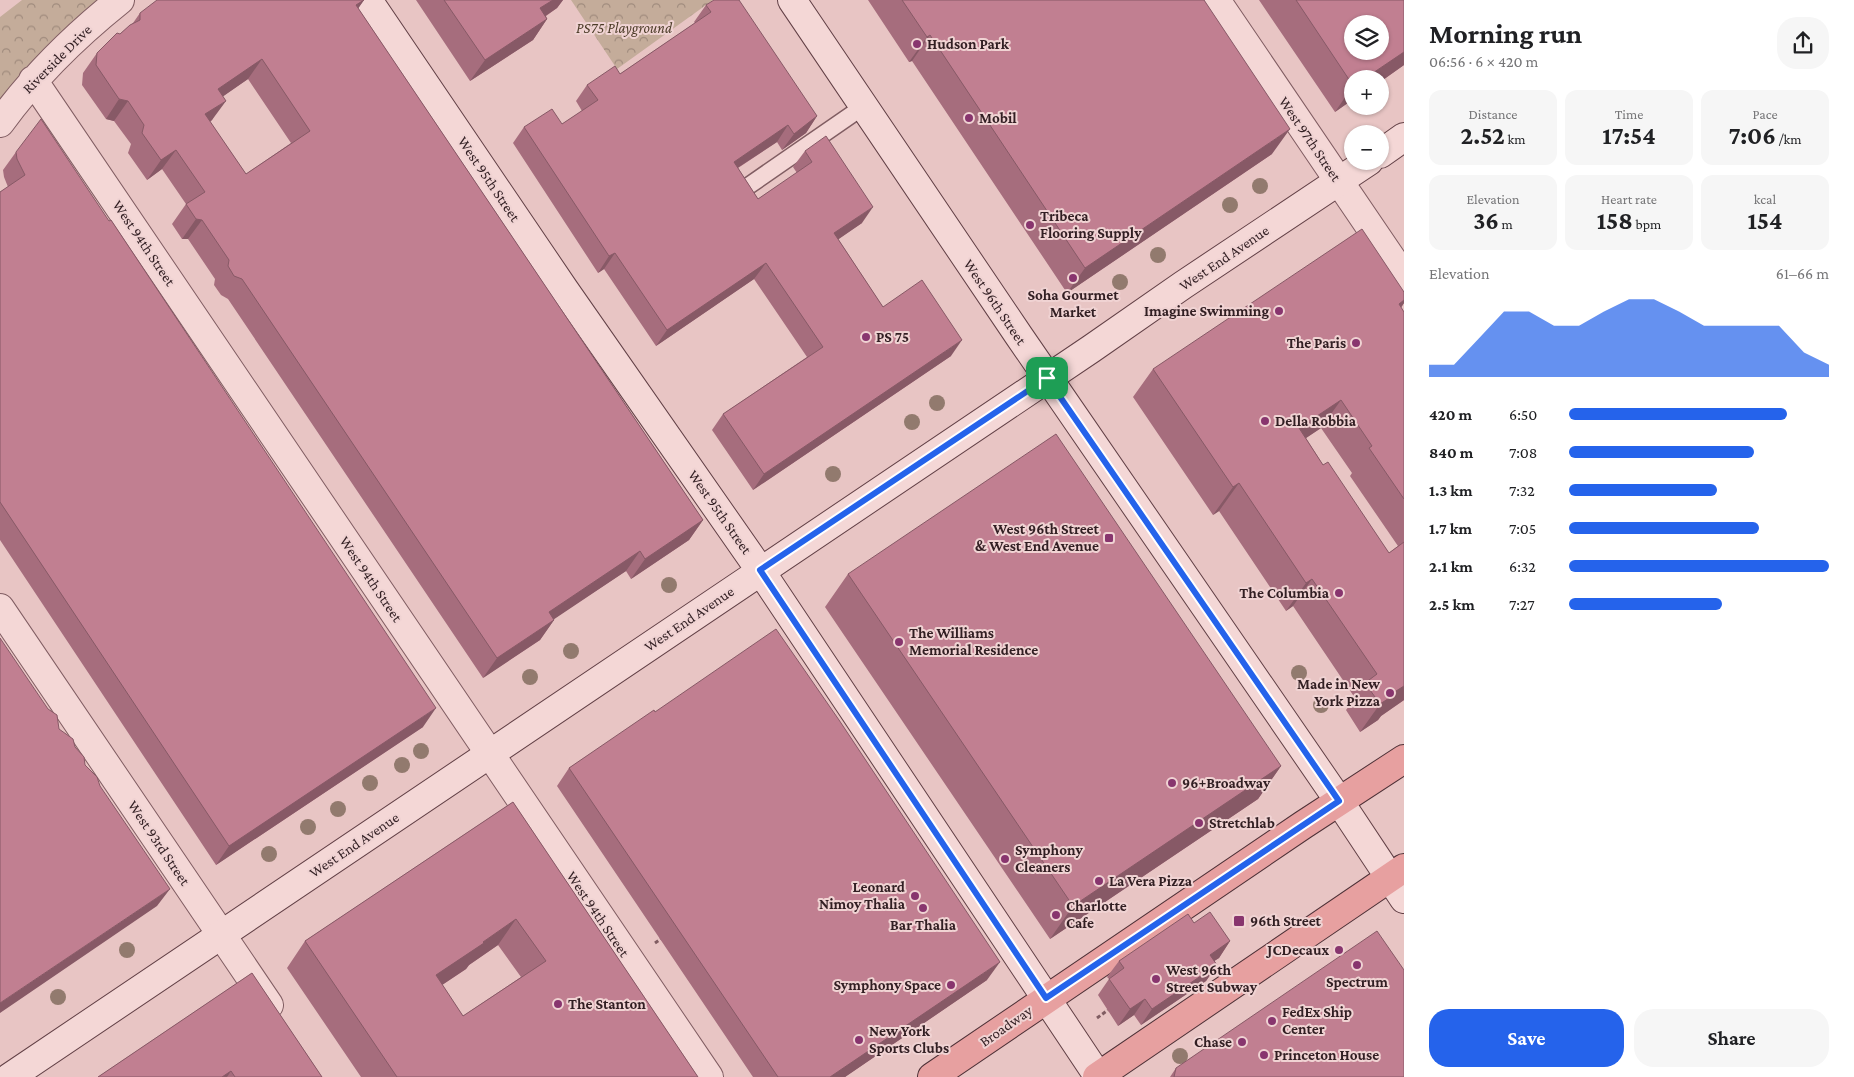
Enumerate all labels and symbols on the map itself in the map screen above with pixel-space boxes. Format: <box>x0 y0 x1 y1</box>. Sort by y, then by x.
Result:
park label: PS75 Playground <box>576 20 673 37</box>
street label: Riverside Drive <box>19 21 95 97</box>
place label: Hudson Park <box>927 36 1010 52</box>
marker: Hudson Park <box>911 38 923 50</box>
street label: West 97th Street <box>1276 94 1345 185</box>
place label: Mobil <box>979 110 1017 126</box>
marker: Mobil <box>963 112 975 124</box>
street label: West 95th Street <box>455 134 524 225</box>
street label: West 94th Street <box>110 197 179 290</box>
place label: Tribeca Flooring Supply <box>1040 208 1142 241</box>
marker: Tribeca Flooring Supply <box>1024 219 1036 231</box>
street label: West End Avenue <box>1176 222 1272 294</box>
street label: West 96th Street <box>961 256 1030 349</box>
marker: Soha Gourmet Market <box>1067 272 1079 284</box>
place label: Soha Gourmet Market <box>1027 287 1119 320</box>
place label: Imagine Swimming <box>1144 303 1269 319</box>
marker: Imagine Swimming <box>1273 305 1285 317</box>
place label: PS 75 <box>876 329 909 345</box>
marker: PS 75 <box>860 331 872 343</box>
place label: The Paris <box>1287 335 1346 351</box>
marker: The Paris <box>1350 337 1362 349</box>
pin <box>1026 357 1068 399</box>
place label: Della Robbia <box>1275 413 1357 429</box>
marker: Della Robbia <box>1259 415 1271 427</box>
street label: West 95th Street <box>685 467 755 558</box>
place label: West 96th Street & West End Avenue <box>975 521 1100 554</box>
marker: West 96th Street & West End Avenue <box>1103 532 1115 544</box>
street label: West 94th Street <box>337 533 406 626</box>
street label: West End Avenue <box>641 583 737 655</box>
place label: The Columbia <box>1239 585 1330 601</box>
marker: The Columbia <box>1333 587 1345 599</box>
place label: The Williams Memorial Residence <box>909 625 1038 658</box>
marker: The Williams Memorial Residence <box>893 636 905 648</box>
place label: Made in New York Pizza <box>1297 676 1381 709</box>
marker: Made in New York Pizza <box>1384 687 1396 699</box>
place label: 96+Broadway <box>1182 775 1271 791</box>
marker: 96+Broadway <box>1166 777 1178 789</box>
street label: West 93rd Street <box>125 798 194 889</box>
street label: West End Avenue <box>306 809 402 881</box>
place label: Stretchlab <box>1209 815 1275 831</box>
marker: Stretchlab <box>1193 817 1205 829</box>
place label: Symphony Cleaners <box>1015 842 1084 875</box>
marker: Symphony Cleaners <box>999 853 1011 865</box>
street label: West 94th Street <box>564 868 633 961</box>
place label: La Vera Pizza <box>1109 873 1193 889</box>
marker: La Vera Pizza <box>1093 875 1105 887</box>
place label: Leonard Nimoy Thalia <box>819 879 906 912</box>
marker: Leonard Nimoy Thalia <box>909 890 921 902</box>
place label: Charlotte Cafe <box>1066 898 1127 931</box>
marker: Bar Thalia <box>917 902 929 914</box>
marker: Charlotte Cafe <box>1050 909 1062 921</box>
place label: 96th Street <box>1250 913 1322 929</box>
marker: 96th Street <box>1232 914 1246 928</box>
place label: Bar Thalia <box>890 917 957 933</box>
place label: JCDecaux <box>1265 942 1329 958</box>
marker: JCDecaux <box>1333 944 1345 956</box>
marker: Spectrum <box>1351 959 1363 971</box>
place label: West 96th Street Subway <box>1165 962 1258 995</box>
marker: West 96th Street Subway <box>1150 973 1162 985</box>
place label: Spectrum <box>1326 974 1388 990</box>
place label: Symphony Space <box>834 977 941 993</box>
marker: Symphony Space <box>945 979 957 991</box>
place label: The Stanton <box>568 996 646 1012</box>
marker: The Stanton <box>552 998 564 1010</box>
street label: Broadway <box>977 1002 1036 1051</box>
place label: FedEx Ship Center <box>1282 1004 1352 1037</box>
marker: FedEx Ship Center <box>1266 1015 1278 1027</box>
place label: New York Sports Clubs <box>869 1023 949 1056</box>
marker: New York Sports Clubs <box>853 1034 865 1046</box>
place label: Chase <box>1194 1034 1232 1050</box>
marker: Chase <box>1236 1036 1248 1048</box>
place label: Princeton House <box>1274 1047 1379 1063</box>
marker: Princeton House <box>1258 1049 1270 1061</box>

